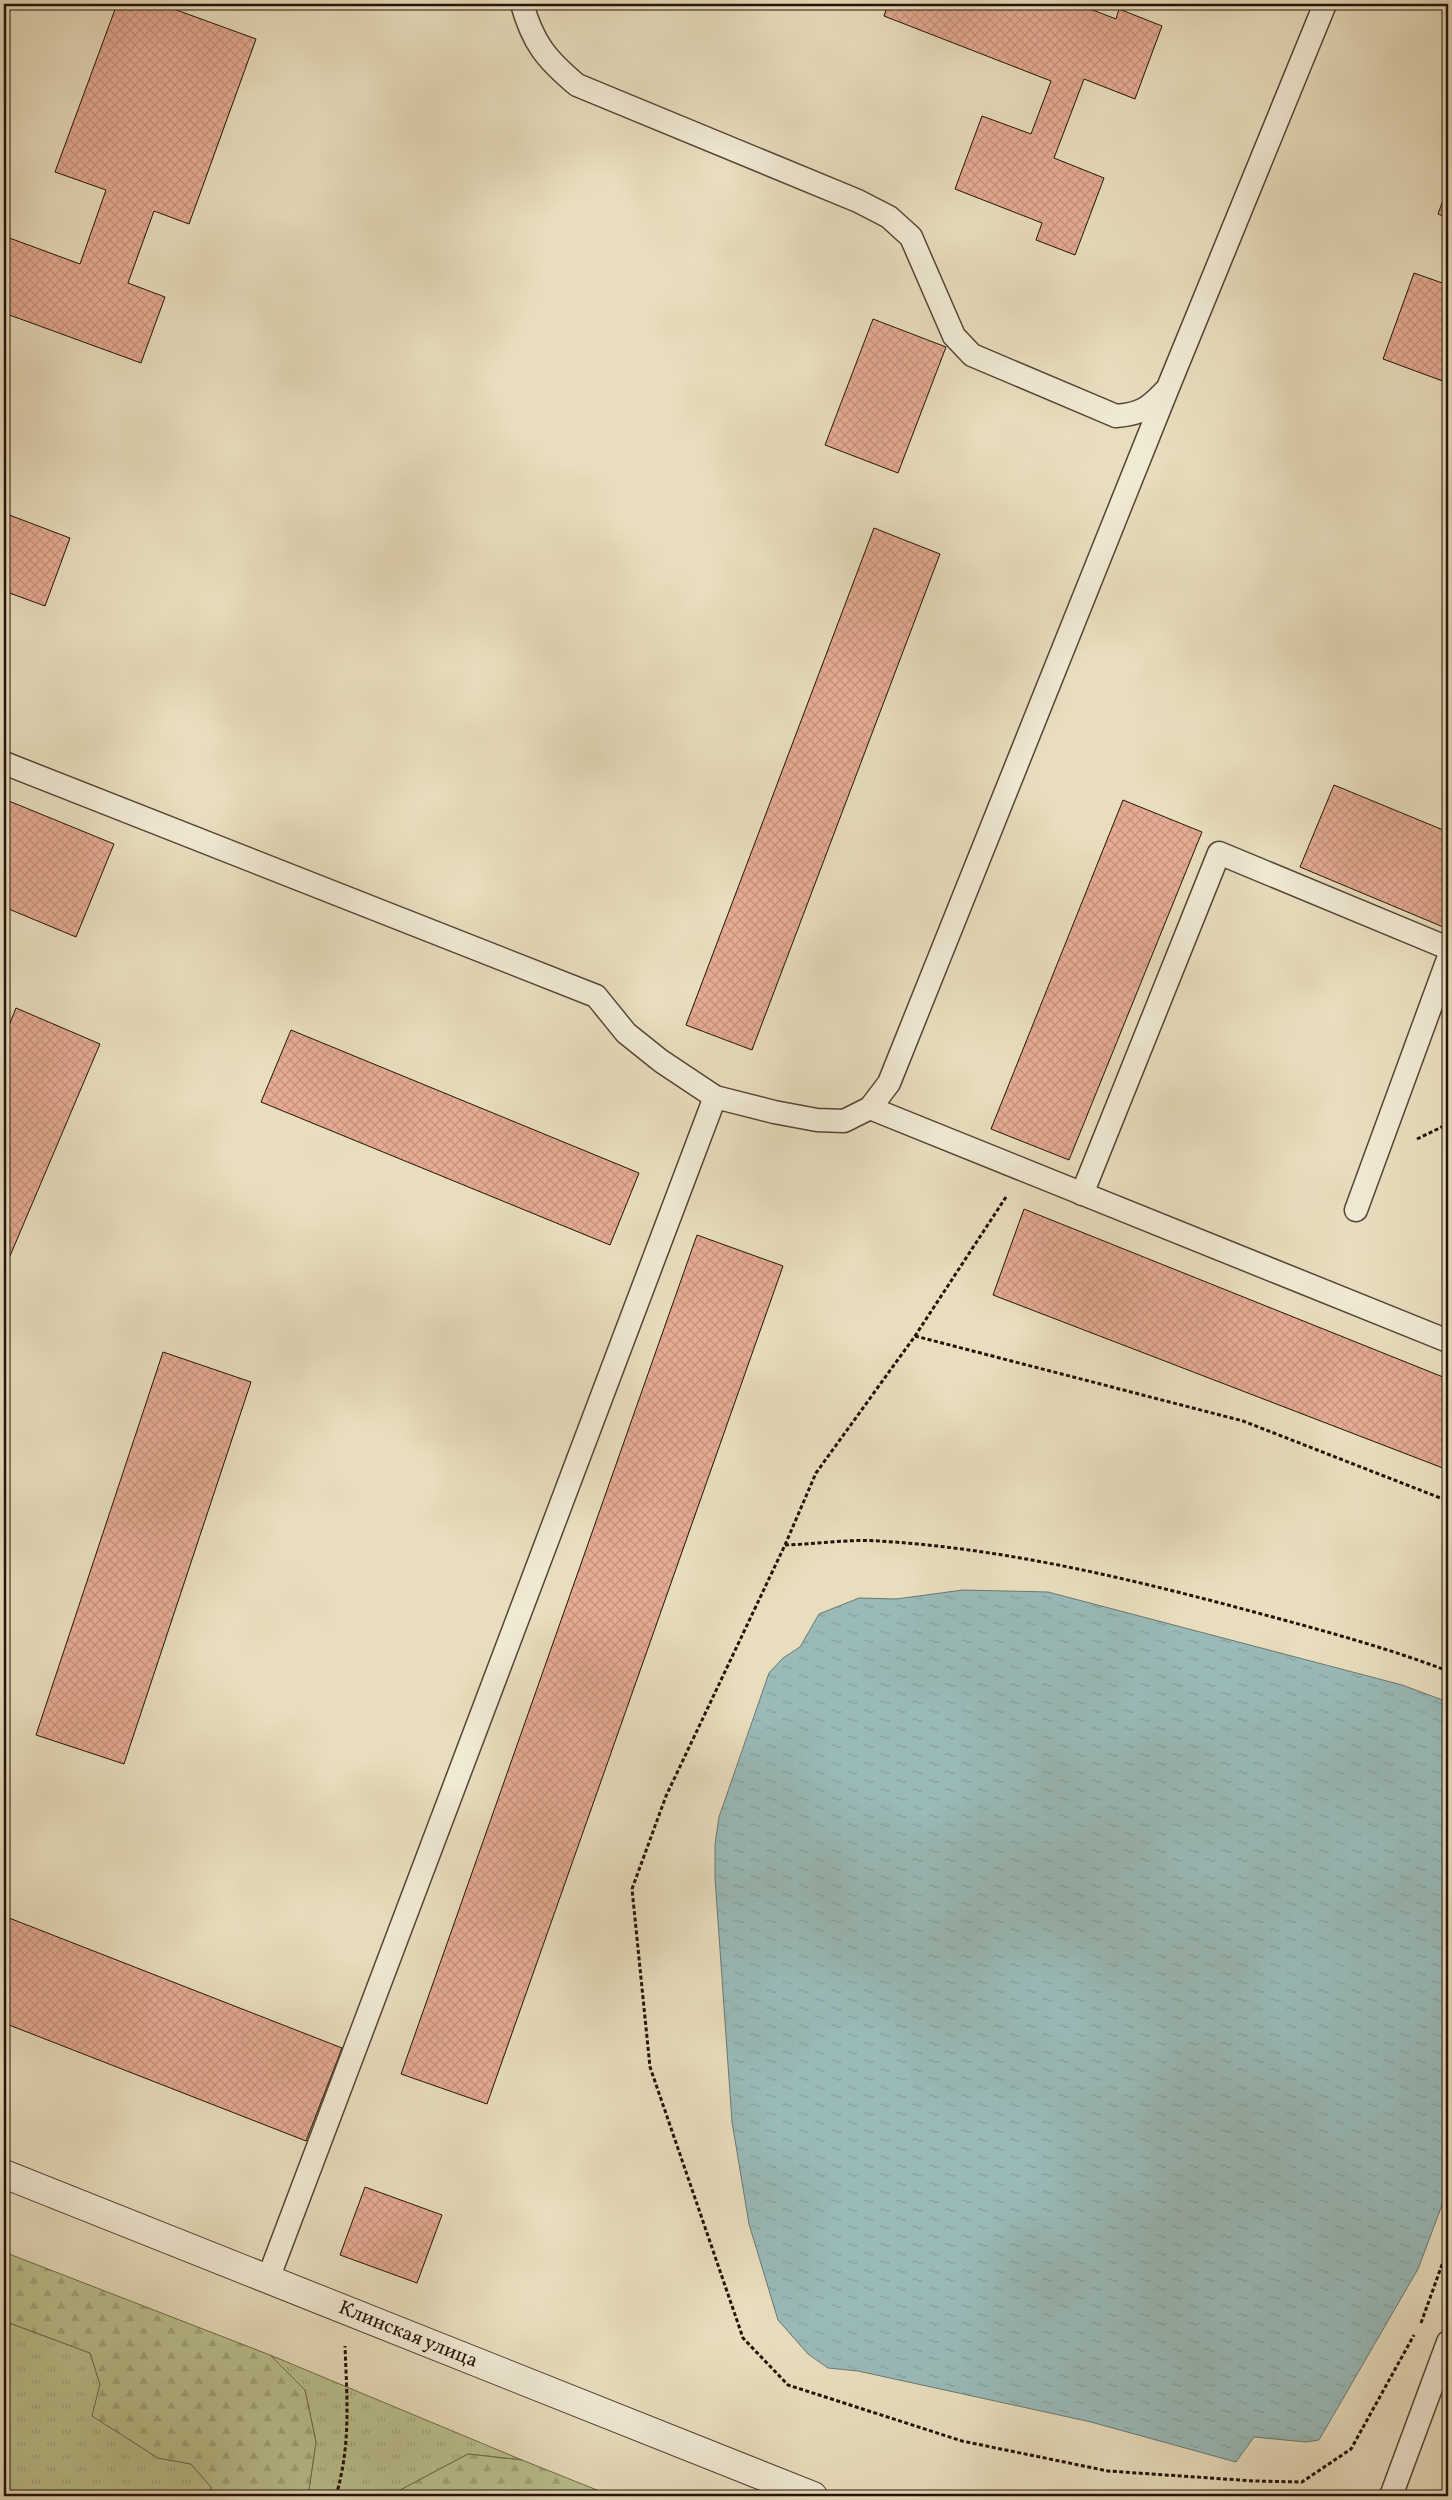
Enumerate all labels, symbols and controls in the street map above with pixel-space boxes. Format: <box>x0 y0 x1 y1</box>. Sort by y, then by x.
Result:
street label: Клинская улица <box>334 2294 482 2376</box>

